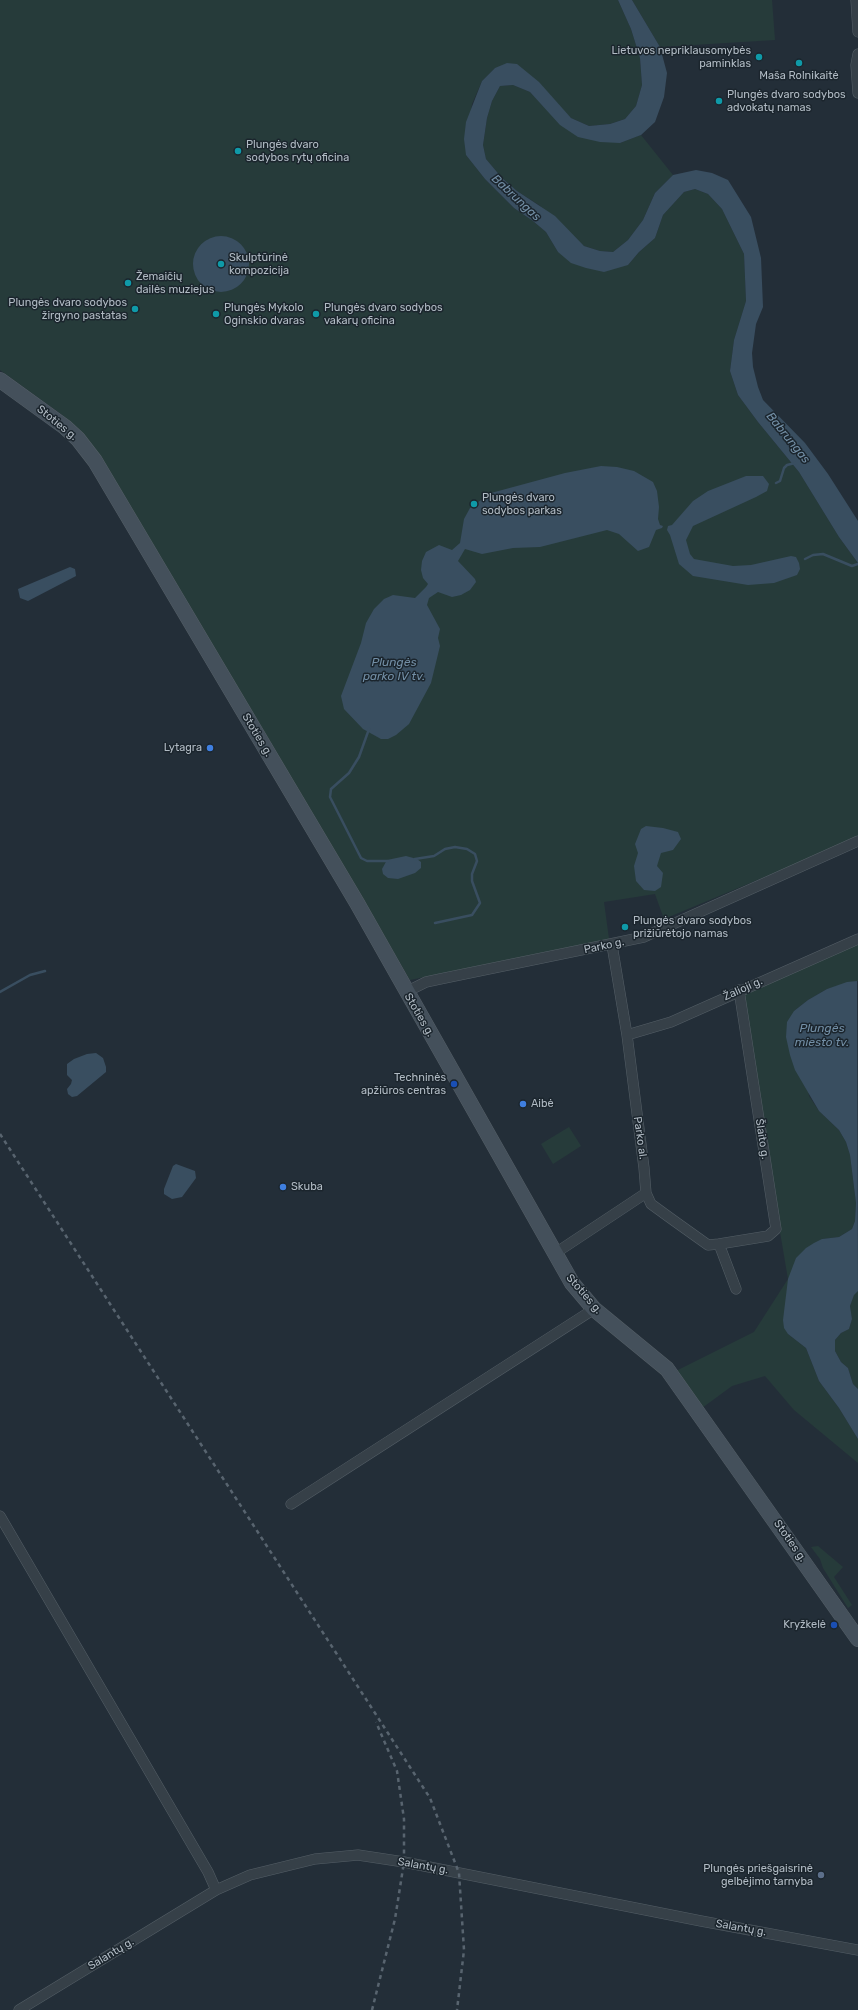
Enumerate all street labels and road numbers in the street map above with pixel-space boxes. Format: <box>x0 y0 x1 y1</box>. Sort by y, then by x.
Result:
street label: Stoties g. <box>34 403 80 443</box>
street label: Stoties g. <box>239 711 275 759</box>
street label: Parko g. <box>583 935 625 957</box>
street label: Žalioji g. <box>721 974 765 1004</box>
street label: Stoties g. <box>401 991 437 1039</box>
street label: Parko al. <box>630 1116 650 1160</box>
street label: Šlaito g. <box>752 1118 772 1160</box>
street label: Stoties g. <box>563 1271 605 1317</box>
street label: Stoties g. <box>771 1517 809 1565</box>
street label: Salantų g. <box>397 1855 449 1877</box>
street label: Salantų g. <box>715 1917 767 1939</box>
street label: Salantų g. <box>86 1935 136 1973</box>

